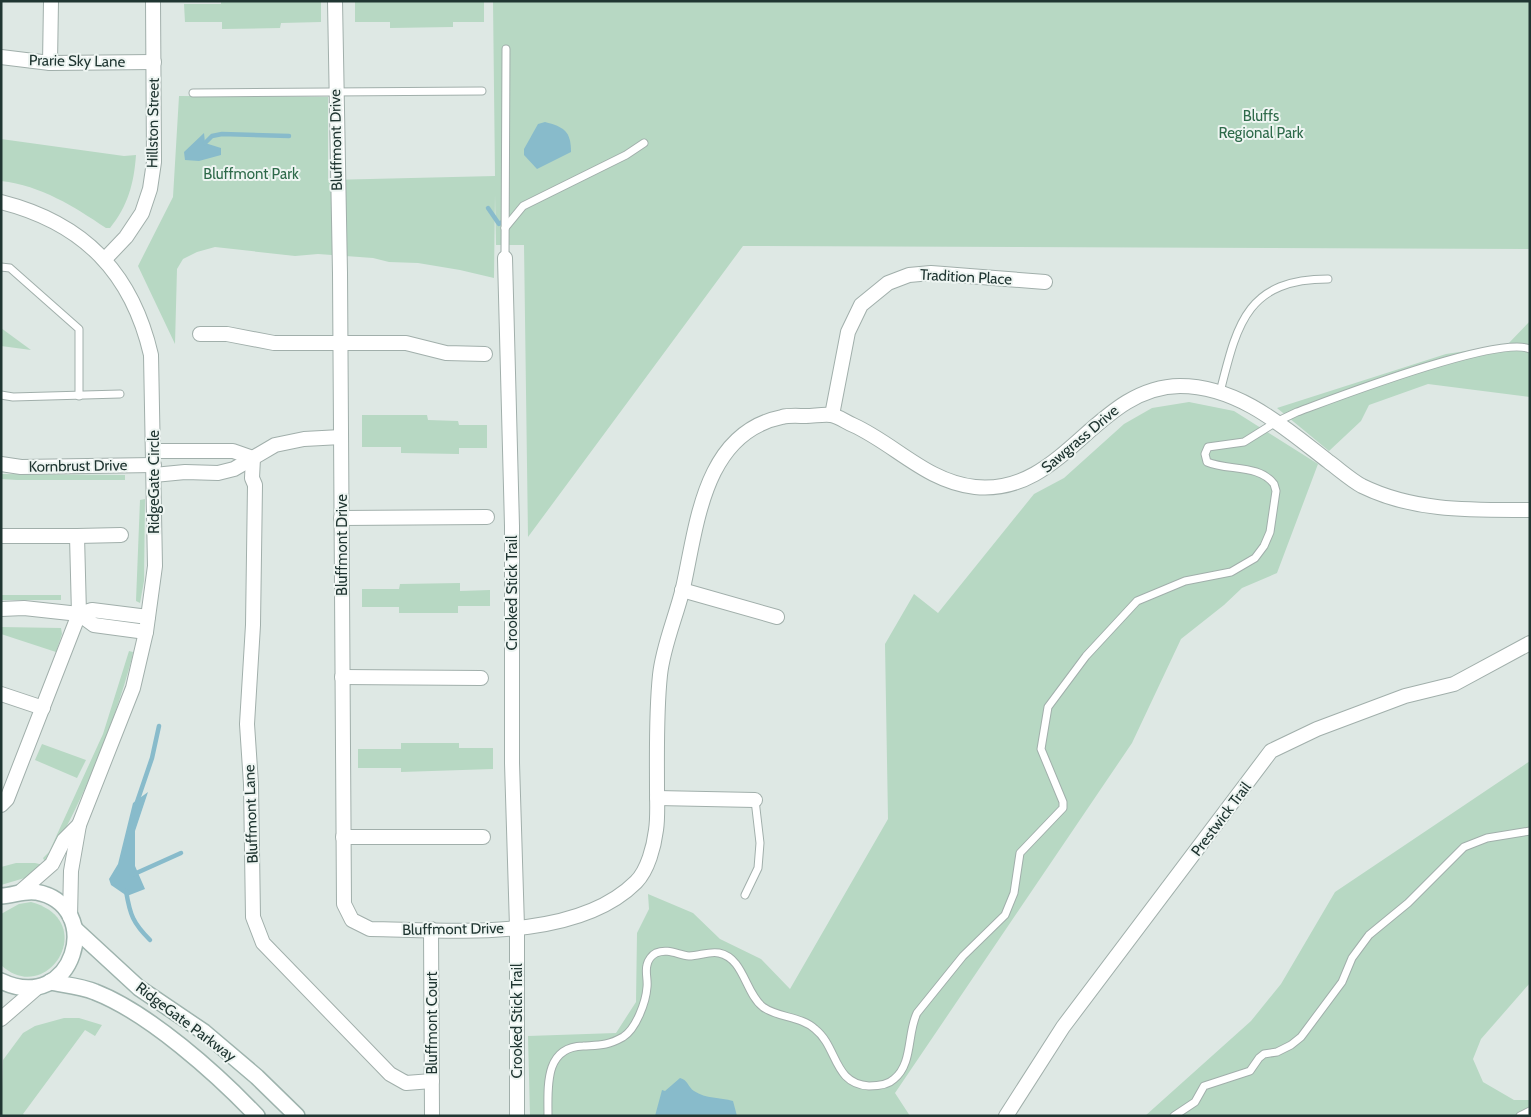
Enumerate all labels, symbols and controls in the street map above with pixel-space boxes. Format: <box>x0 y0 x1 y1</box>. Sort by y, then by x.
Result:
street label: Prarie Sky Lane <box>29 51 126 71</box>
street label: Hillston Street <box>143 78 163 168</box>
street label: Bluffmont Drive <box>326 89 346 191</box>
park label: Bluffs Regional Park <box>1218 107 1304 142</box>
park label: Bluffmont Park <box>203 165 299 183</box>
street label: Tradition Place <box>920 266 1013 288</box>
street label: Sawgrass Drive <box>1038 401 1123 477</box>
street label: RidgeGate Circle <box>145 430 163 534</box>
street label: Kornbrust Drive <box>29 456 128 476</box>
street label: Bluffmont Drive <box>333 494 351 596</box>
street label: Crooked Stick Trail <box>503 535 521 650</box>
street label: Bluffmont Lane <box>240 764 262 864</box>
street label: Prestwick Trail <box>1187 778 1255 860</box>
street label: Bluffmont Drive <box>402 919 504 939</box>
street label: Crooked Stick Trail <box>508 963 526 1078</box>
street label: Bluffmont Court <box>423 971 441 1075</box>
street label: RidgeGate Parkway <box>132 978 240 1066</box>

